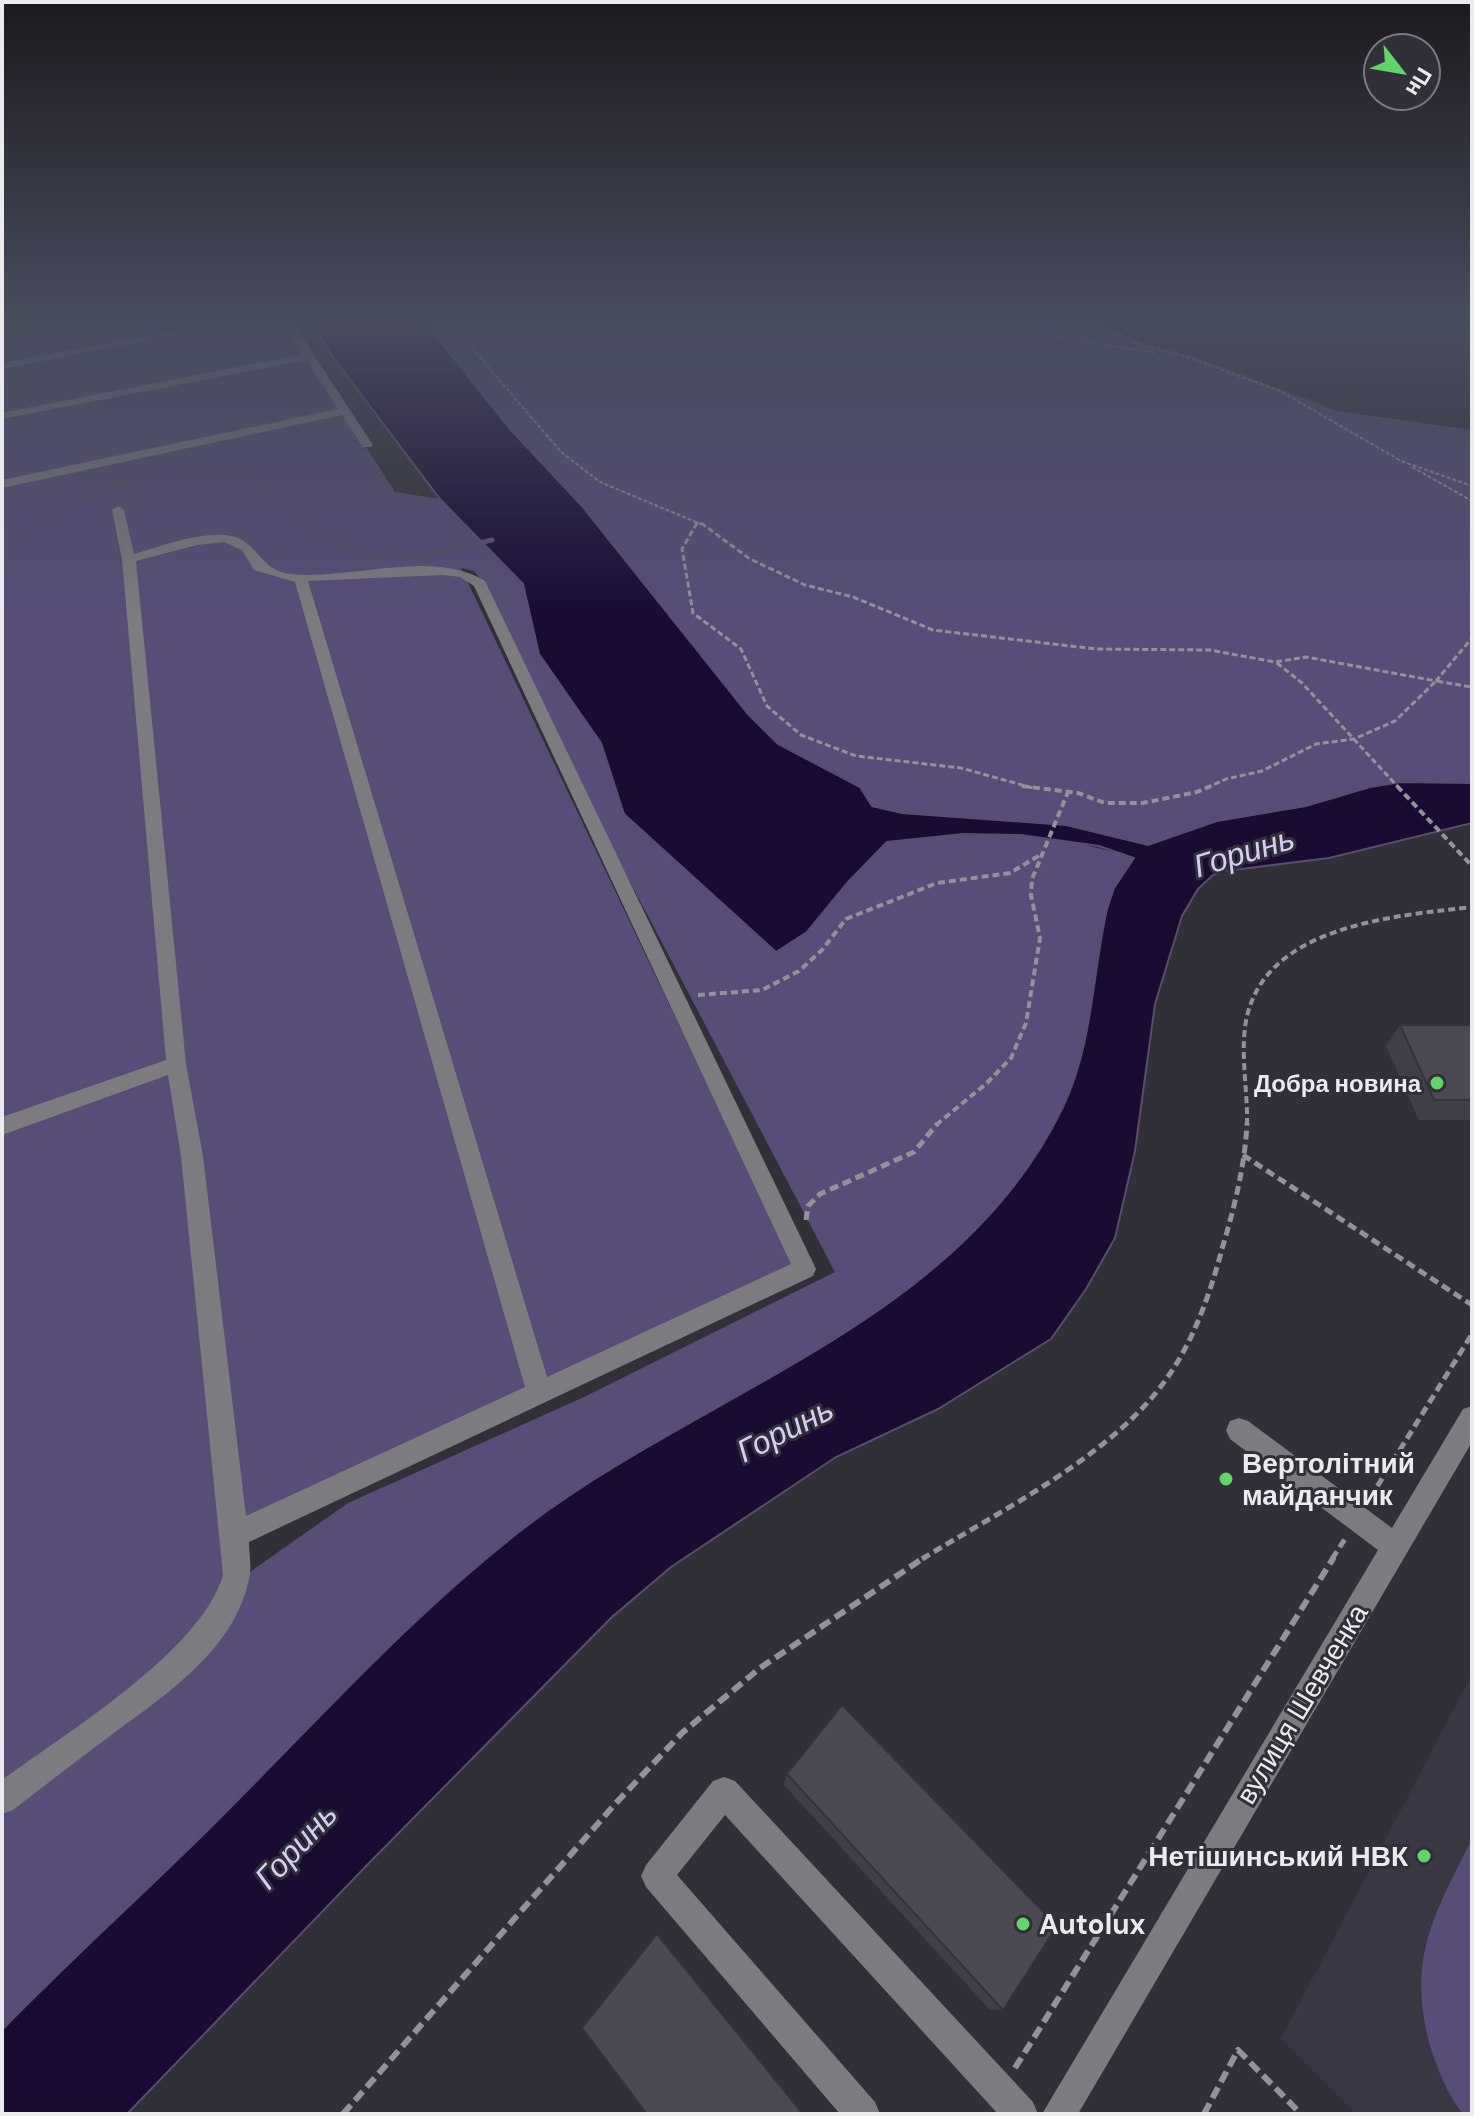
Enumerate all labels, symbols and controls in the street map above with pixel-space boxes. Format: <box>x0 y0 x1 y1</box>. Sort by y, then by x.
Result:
north arrow <box>1362 32 1442 112</box>
text: Пн <box>1399 62 1439 102</box>
water label: Горинь <box>1188 817 1300 887</box>
place label: Добра новина <box>1254 1068 1422 1099</box>
marker: Добра новина <box>1428 1074 1446 1092</box>
water label: Горинь <box>729 1388 841 1472</box>
place label: Вертолітний майданчик <box>1242 1445 1415 1514</box>
marker: Вертолітний майданчик <box>1217 1470 1235 1488</box>
street label: вулиця Шевченка <box>1228 1597 1377 1811</box>
water label: Горинь <box>245 1794 347 1898</box>
place label: Нетішинський НВК <box>1148 1838 1409 1875</box>
marker: Нетішинський НВК <box>1415 1847 1433 1865</box>
place label: Autolux <box>1039 1906 1145 1943</box>
marker: Autolux <box>1014 1915 1032 1933</box>

